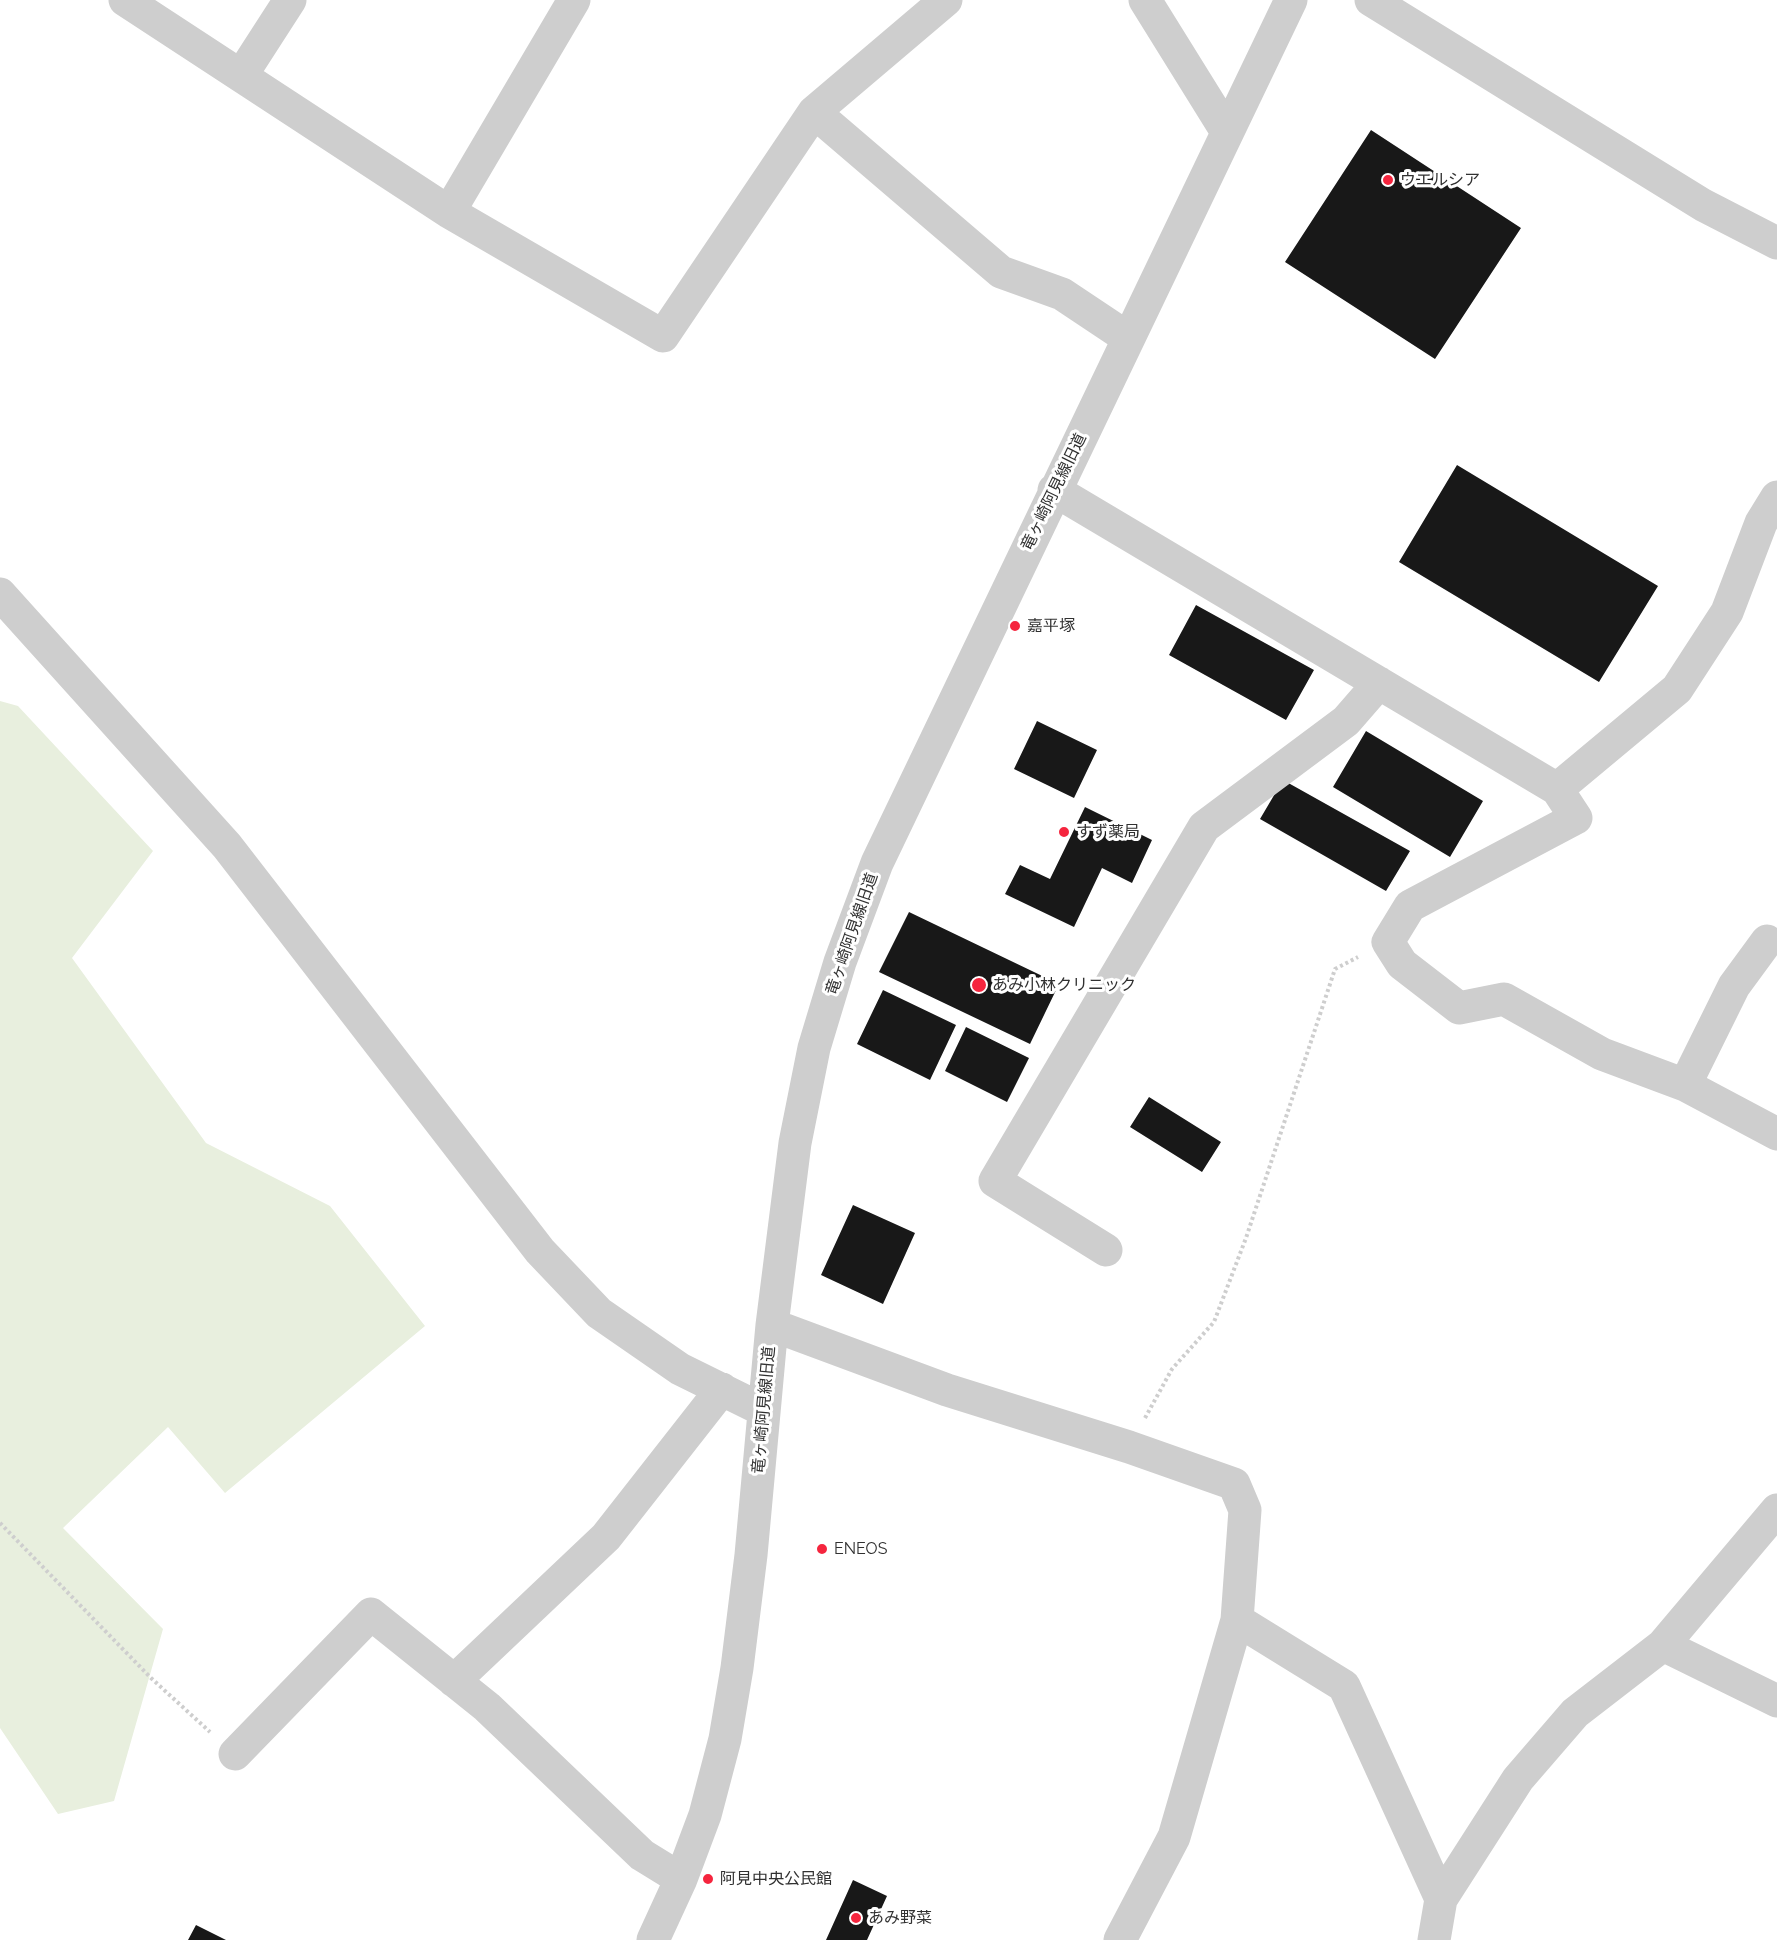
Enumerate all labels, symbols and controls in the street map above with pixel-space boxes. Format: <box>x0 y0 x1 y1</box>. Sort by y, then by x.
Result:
place label: ウエルシア <box>1400 170 1480 190</box>
marker: ウエルシア <box>1381 173 1395 187</box>
street label: 竜ヶ崎阿見線旧道 <box>1017 430 1091 554</box>
place label: 嘉平塚 <box>1027 616 1075 636</box>
marker: 嘉平塚 <box>1008 619 1022 633</box>
place label: すず薬局 <box>1076 822 1140 842</box>
marker: すず薬局 <box>1057 825 1071 839</box>
street label: 竜ヶ崎阿見線旧道 <box>822 870 882 998</box>
place label: あみ小林クリニック <box>992 975 1136 995</box>
marker: あみ小林クリニック <box>970 976 988 994</box>
street label: 竜ヶ崎阿見線旧道 <box>749 1345 779 1475</box>
place label: ENEOS <box>834 1539 887 1559</box>
marker: ENEOS <box>815 1542 829 1556</box>
place label: 阿見中央公民館 <box>720 1869 832 1889</box>
marker: 阿見中央公民館 <box>701 1872 715 1886</box>
place label: あみ野菜 <box>868 1908 932 1928</box>
marker: あみ野菜 <box>849 1911 863 1925</box>

